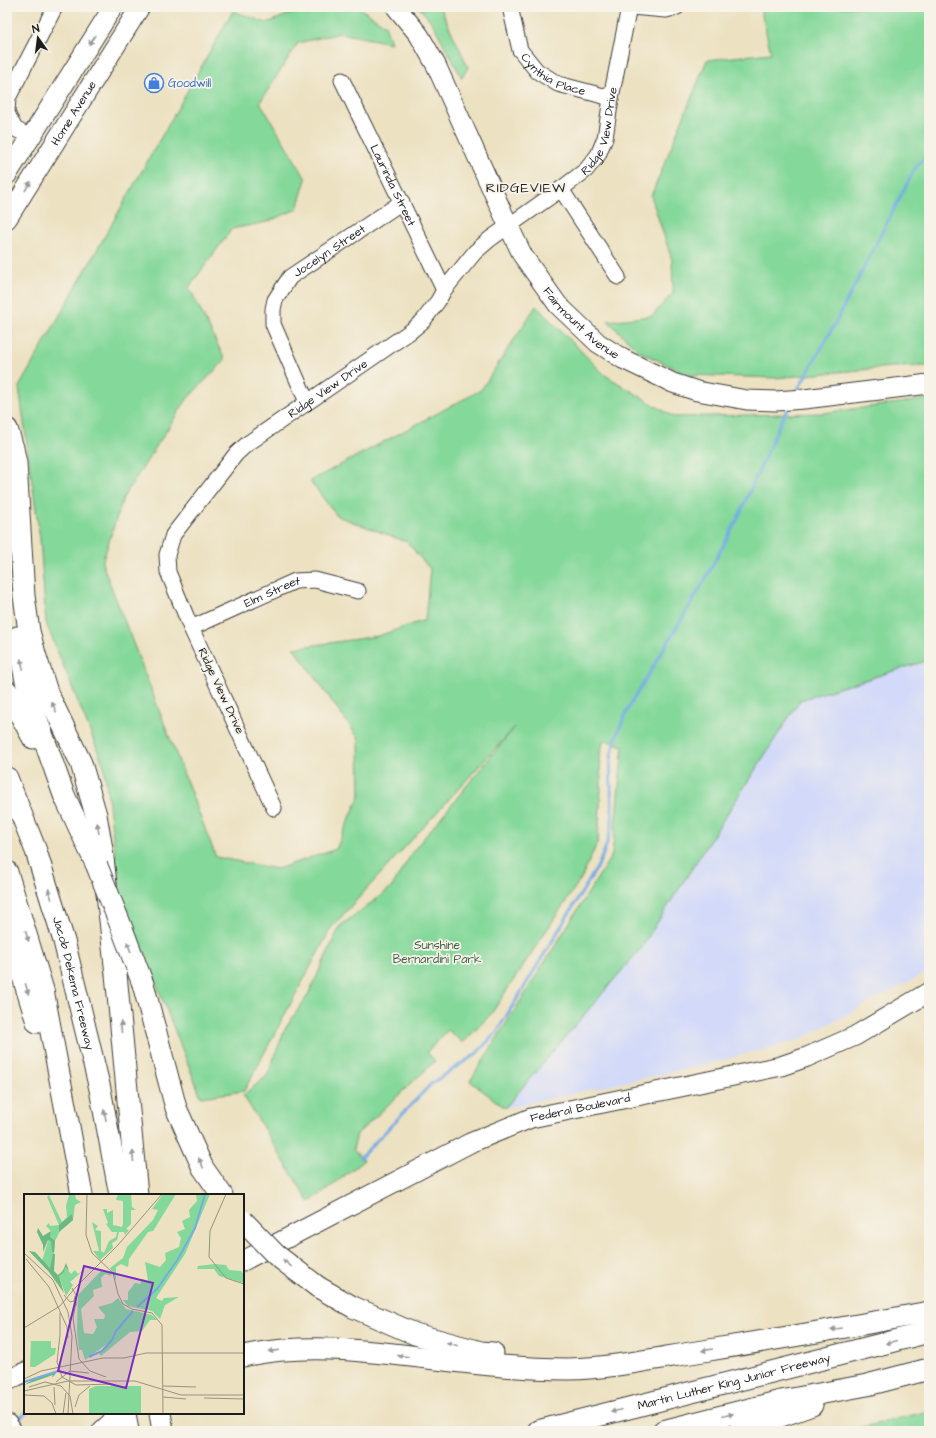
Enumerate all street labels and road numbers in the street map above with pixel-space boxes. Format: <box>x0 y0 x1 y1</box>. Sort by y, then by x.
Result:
street label: Cynthia Place <box>517 49 588 100</box>
street label: Home Avenue <box>47 77 100 149</box>
street label: Ridge View Drive <box>577 85 622 179</box>
street label: Laurinda Street <box>366 141 420 229</box>
street label: Jocelyn Street <box>290 220 369 281</box>
street label: Fairmount Avenue <box>539 283 623 363</box>
street label: Ridge View Drive <box>284 355 371 422</box>
street label: Elm Street <box>241 572 301 611</box>
street label: Ridge View Drive <box>193 645 249 738</box>
street label: Jacob Dekema Freeway <box>48 914 99 1052</box>
street label: Federal Boulevard <box>529 1089 632 1126</box>
street label: Martin Luther King Junior Freeway <box>636 1349 833 1414</box>

